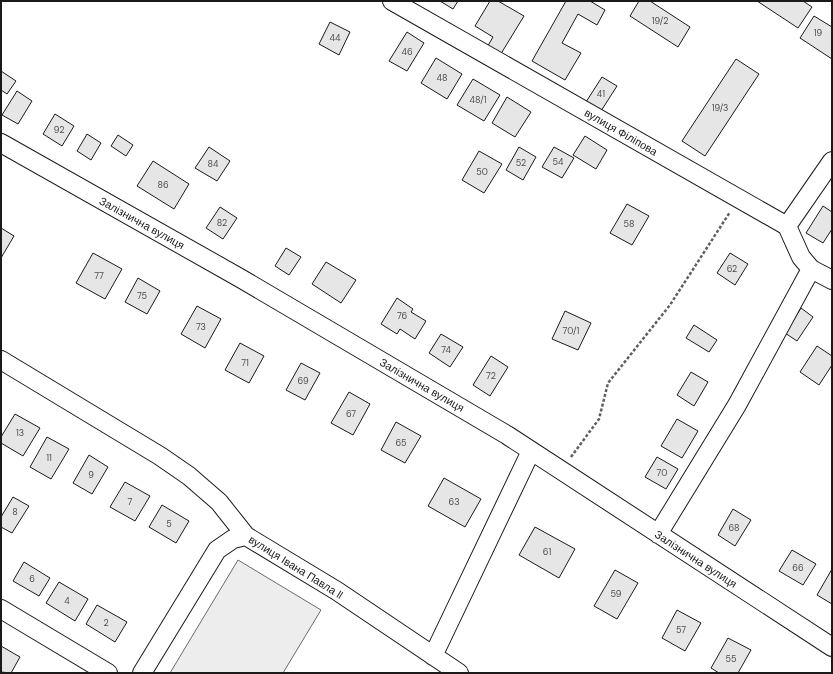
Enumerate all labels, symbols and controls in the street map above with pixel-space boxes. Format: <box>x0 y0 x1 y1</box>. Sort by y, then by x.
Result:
house number: 19/2 <box>652 15 668 27</box>
house number: 19 <box>814 27 823 39</box>
house number: 44 <box>330 32 341 44</box>
house number: 46 <box>401 46 413 58</box>
house number: 48 <box>437 72 447 84</box>
house number: 41 <box>597 88 605 100</box>
house number: 48/1 <box>470 94 487 106</box>
house number: 19/3 <box>712 102 728 114</box>
street label: вулиця Філіпова <box>582 105 661 159</box>
house number: 92 <box>54 124 64 136</box>
house number: 54 <box>553 156 564 168</box>
house number: 52 <box>516 157 526 169</box>
house number: 84 <box>208 158 219 170</box>
house number: 50 <box>476 166 488 178</box>
house number: 86 <box>157 179 169 191</box>
street label: Залізнична вулиця <box>97 194 187 252</box>
house number: 82 <box>217 217 227 229</box>
house number: 58 <box>624 218 634 230</box>
house number: 62 <box>727 263 737 275</box>
house number: 77 <box>94 270 104 282</box>
house number: 75 <box>137 290 147 302</box>
house number: 76 <box>397 310 407 322</box>
house number: 73 <box>196 321 206 333</box>
house number: 70/1 <box>563 325 580 337</box>
house number: 74 <box>441 344 451 356</box>
street label: Залізнична вулиця <box>377 355 467 415</box>
house number: 71 <box>241 357 249 369</box>
house number: 72 <box>486 370 496 382</box>
house number: 69 <box>297 375 309 387</box>
house number: 67 <box>346 408 356 420</box>
house number: 13 <box>16 427 24 439</box>
house number: 65 <box>396 437 406 449</box>
house number: 11 <box>46 452 52 464</box>
house number: 70 <box>657 467 667 479</box>
house number: 9 <box>88 469 94 481</box>
house number: 7 <box>128 496 133 508</box>
house number: 63 <box>449 496 459 508</box>
house number: 8 <box>12 506 18 518</box>
house number: 5 <box>166 518 172 530</box>
house number: 68 <box>728 522 740 534</box>
street label: Залізнична вулиця <box>652 527 740 591</box>
street label: вулиця Івана Павла II <box>246 532 346 602</box>
house number: 61 <box>543 546 551 558</box>
house number: 66 <box>792 562 804 574</box>
house number: 6 <box>29 573 35 585</box>
house number: 59 <box>611 588 622 600</box>
house number: 4 <box>64 595 70 607</box>
house number: 2 <box>103 617 109 629</box>
house number: 57 <box>676 624 686 636</box>
house number: 55 <box>726 653 736 665</box>

